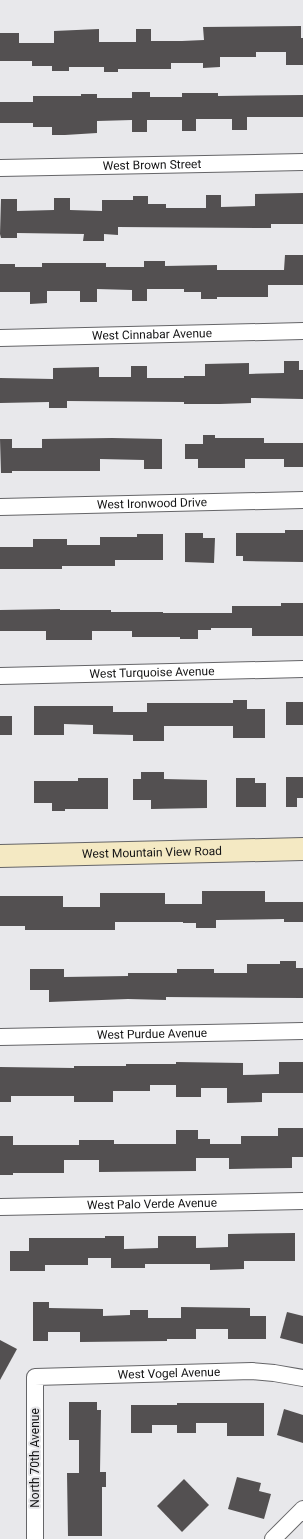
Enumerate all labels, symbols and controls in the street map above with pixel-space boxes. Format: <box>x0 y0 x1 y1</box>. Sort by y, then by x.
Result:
street label: West Brown Street <box>103 157 201 173</box>
street label: West Cinnabar Avenue <box>92 326 212 343</box>
street label: West Ironwood Drive <box>97 495 207 512</box>
street label: West Turquoise Avenue <box>89 664 215 681</box>
street label: West Mountain View Road <box>82 844 222 861</box>
street label: West Purdue Avenue <box>97 1026 207 1042</box>
street label: West Palo Verde Avenue <box>87 1196 217 1212</box>
street label: West Vogel Avenue <box>118 1365 220 1382</box>
street label: North 70th Avenue <box>28 1408 42 1508</box>

